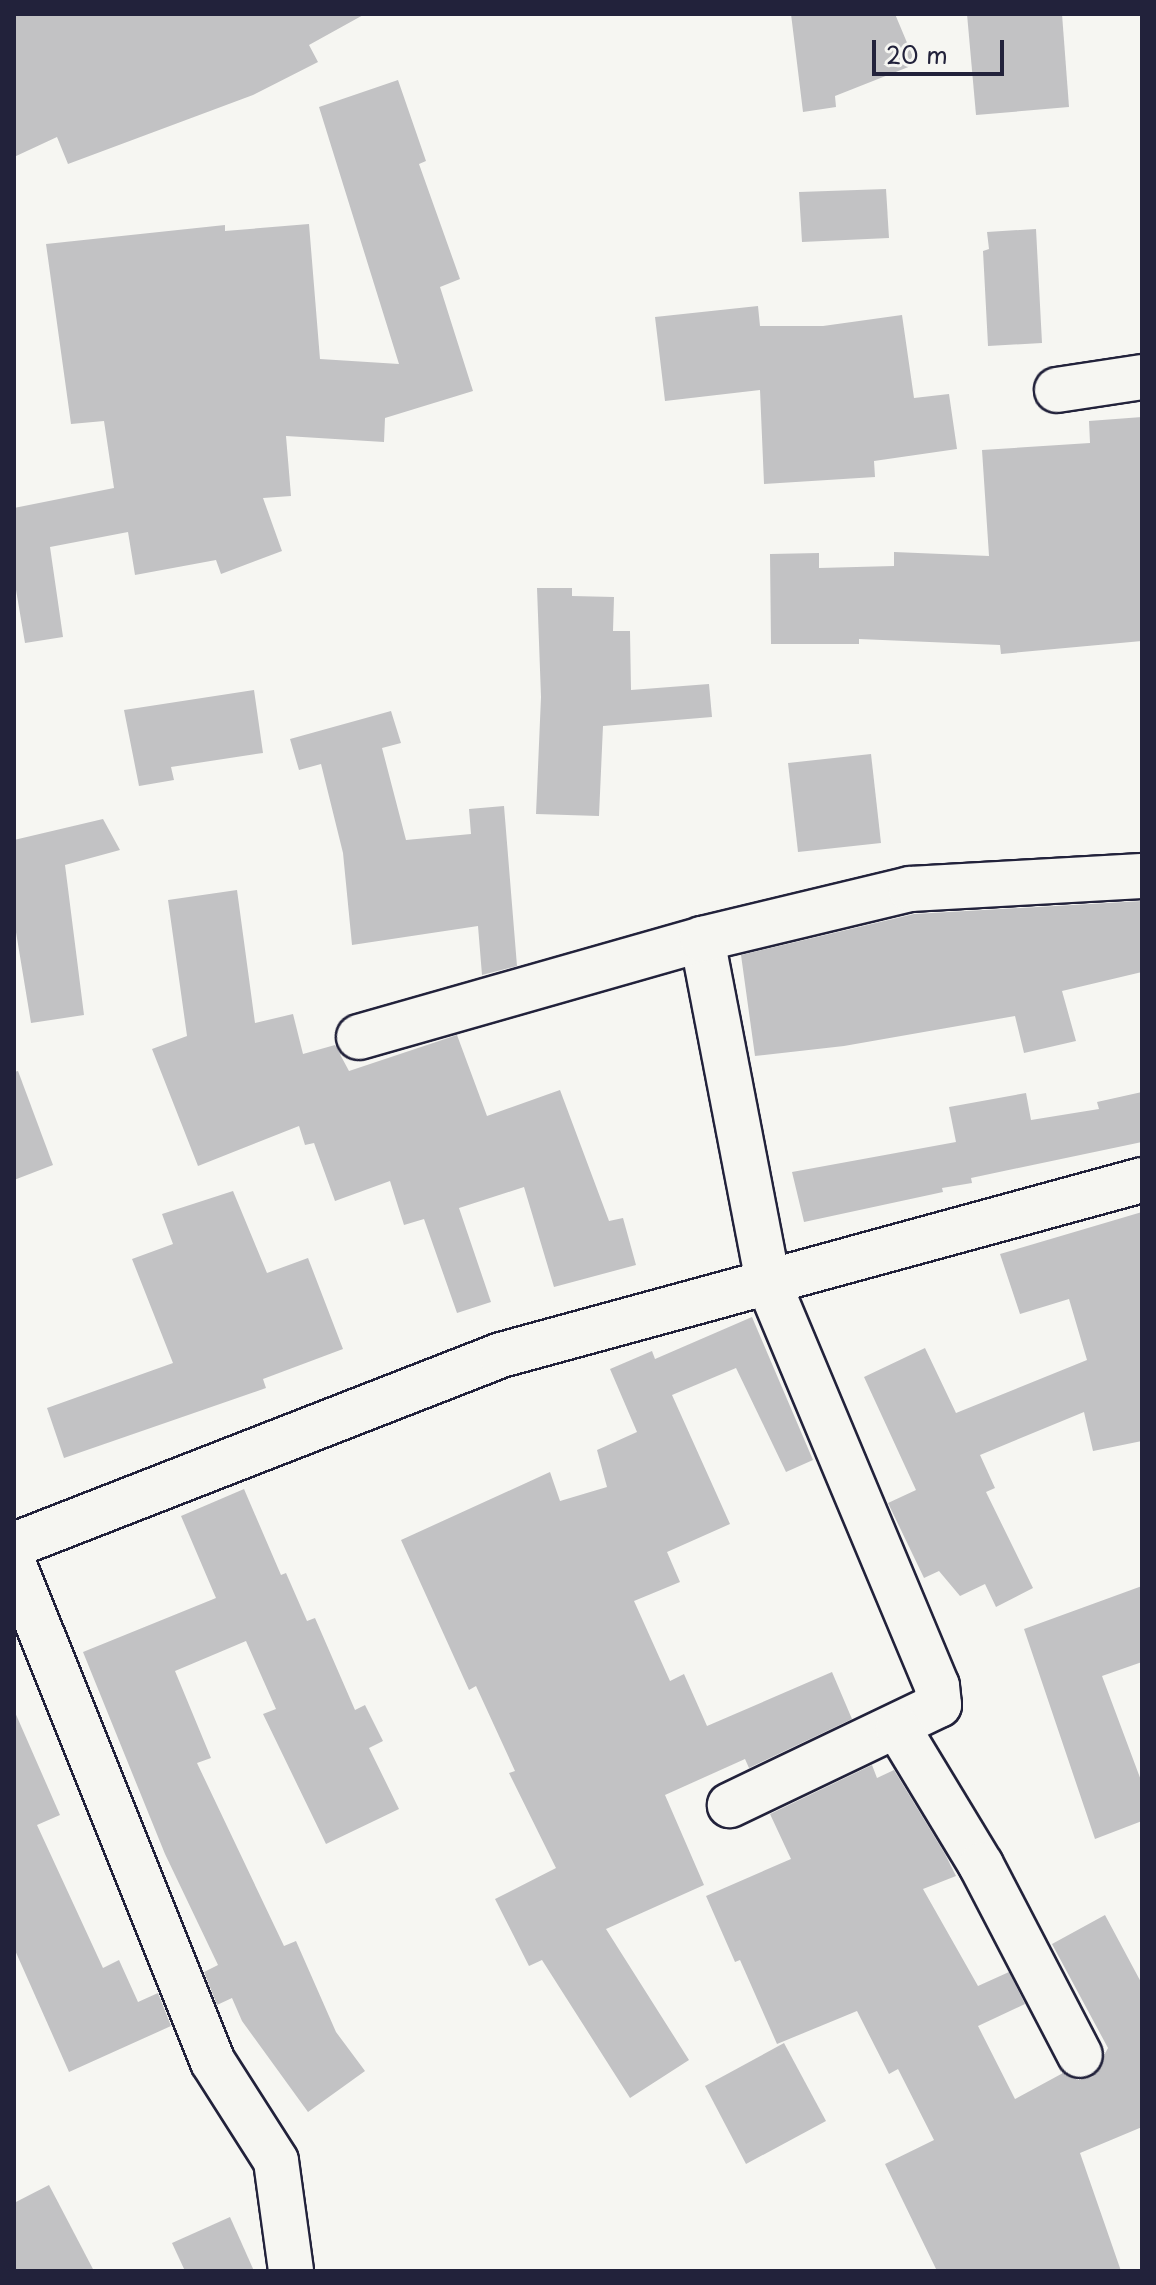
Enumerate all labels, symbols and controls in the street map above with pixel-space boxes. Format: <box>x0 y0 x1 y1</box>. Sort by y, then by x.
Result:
scale bar <box>876 24 1008 74</box>
text: 20 m <box>886 36 948 72</box>

